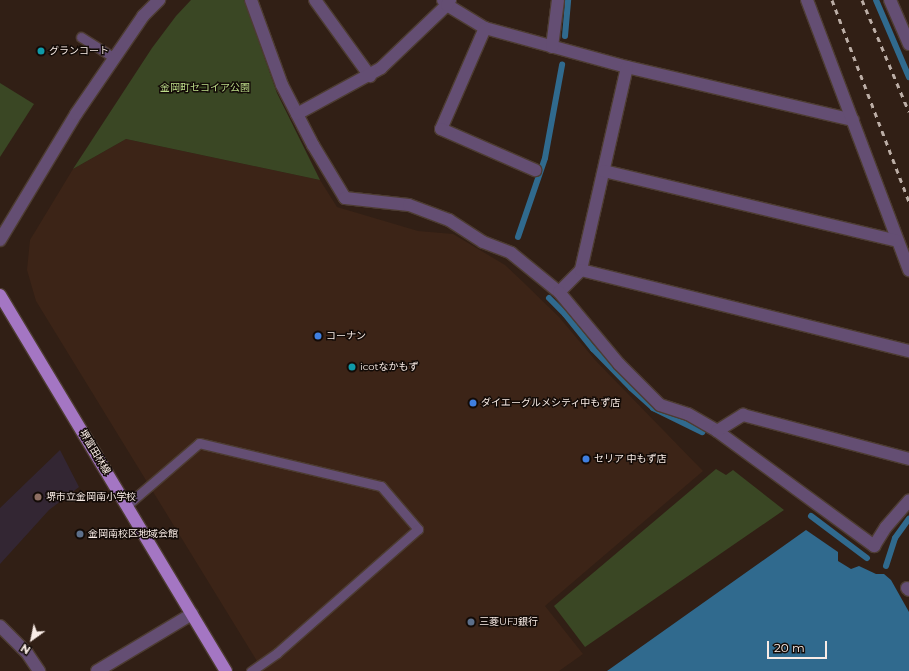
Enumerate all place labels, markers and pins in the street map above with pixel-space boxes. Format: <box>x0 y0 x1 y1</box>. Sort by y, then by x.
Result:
place label: グランコート <box>49 45 109 57</box>
marker: グランコート <box>36 46 46 56</box>
place label: コーナン <box>326 330 366 342</box>
marker: コーナン <box>313 331 323 341</box>
place label: icotなかもず <box>360 361 419 373</box>
marker: icotなかもず <box>347 362 357 372</box>
place label: ダイエーグルメシティ中もず店 <box>481 397 621 409</box>
marker: ダイエーグルメシティ中もず店 <box>468 398 478 408</box>
place label: セリア 中もず店 <box>594 453 667 465</box>
marker: セリア 中もず店 <box>581 454 591 464</box>
place label: 堺市立金岡南小学校 <box>46 491 136 503</box>
marker: 堺市立金岡南小学校 <box>33 492 43 502</box>
place label: 金岡南校区地域会館 <box>88 528 178 540</box>
marker: 金岡南校区地域会館 <box>75 529 85 539</box>
place label: 三菱UFJ銀行 <box>479 616 538 628</box>
marker: 三菱UFJ銀行 <box>466 617 476 627</box>

